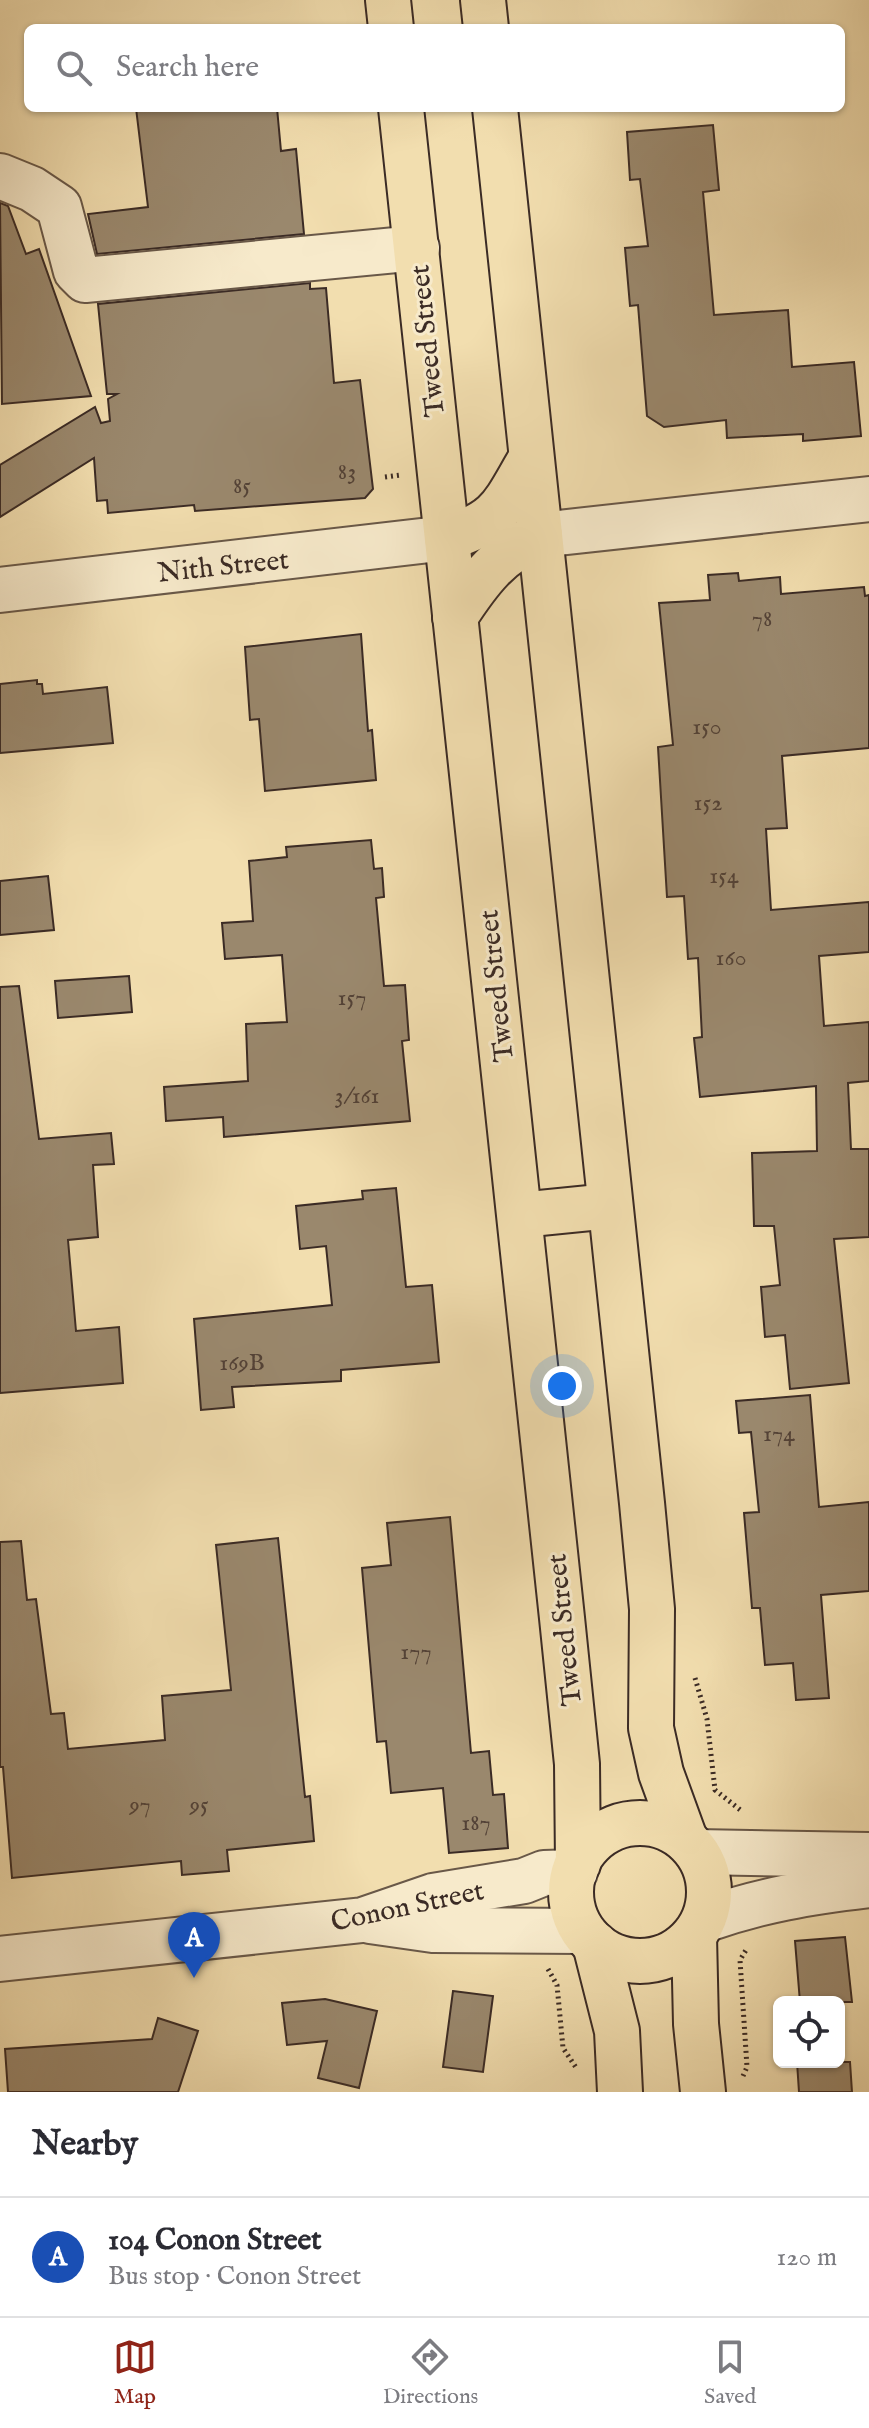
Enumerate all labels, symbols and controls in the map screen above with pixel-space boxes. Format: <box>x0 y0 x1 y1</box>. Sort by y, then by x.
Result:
search box <box>24 24 845 112</box>
icon: search <box>52 46 96 90</box>
text: Search here <box>116 49 259 87</box>
street label: Tweed Street <box>403 263 454 419</box>
house number: 83 <box>338 457 356 488</box>
house number: 85 <box>233 471 251 502</box>
street label: Nith Street <box>156 543 291 592</box>
house number: 78 <box>752 604 772 635</box>
house number: 150 <box>692 712 722 743</box>
house number: 152 <box>694 788 722 819</box>
house number: 154 <box>709 861 739 892</box>
street label: Tweed Street <box>472 908 523 1064</box>
house number: 160 <box>716 943 746 974</box>
house number: 157 <box>338 983 366 1014</box>
house number: 3/161 <box>334 1081 380 1112</box>
house number: 169B <box>219 1348 265 1379</box>
your location <box>542 1366 582 1406</box>
house number: 174 <box>763 1419 795 1450</box>
street label: Tweed Street <box>540 1552 591 1708</box>
house number: 177 <box>400 1637 432 1668</box>
house number: 97 <box>128 1790 151 1821</box>
house number: 95 <box>188 1790 209 1821</box>
house number: 187 <box>461 1808 491 1839</box>
street label: Conon Street <box>328 1874 488 1941</box>
pin: A <box>168 1912 220 1978</box>
map controls <box>773 1996 845 2068</box>
button: locate <box>773 1996 845 2068</box>
text: Nearby <box>32 2123 138 2166</box>
text: 104 Conon Street <box>108 2222 322 2260</box>
text: A <box>49 2241 67 2274</box>
text: 120 m <box>777 2241 837 2274</box>
text: Bus stop · Conon Street <box>108 2260 361 2293</box>
tab: Map <box>113 2335 157 2411</box>
tab: Directions <box>383 2335 478 2411</box>
tab: Saved <box>704 2335 756 2411</box>

